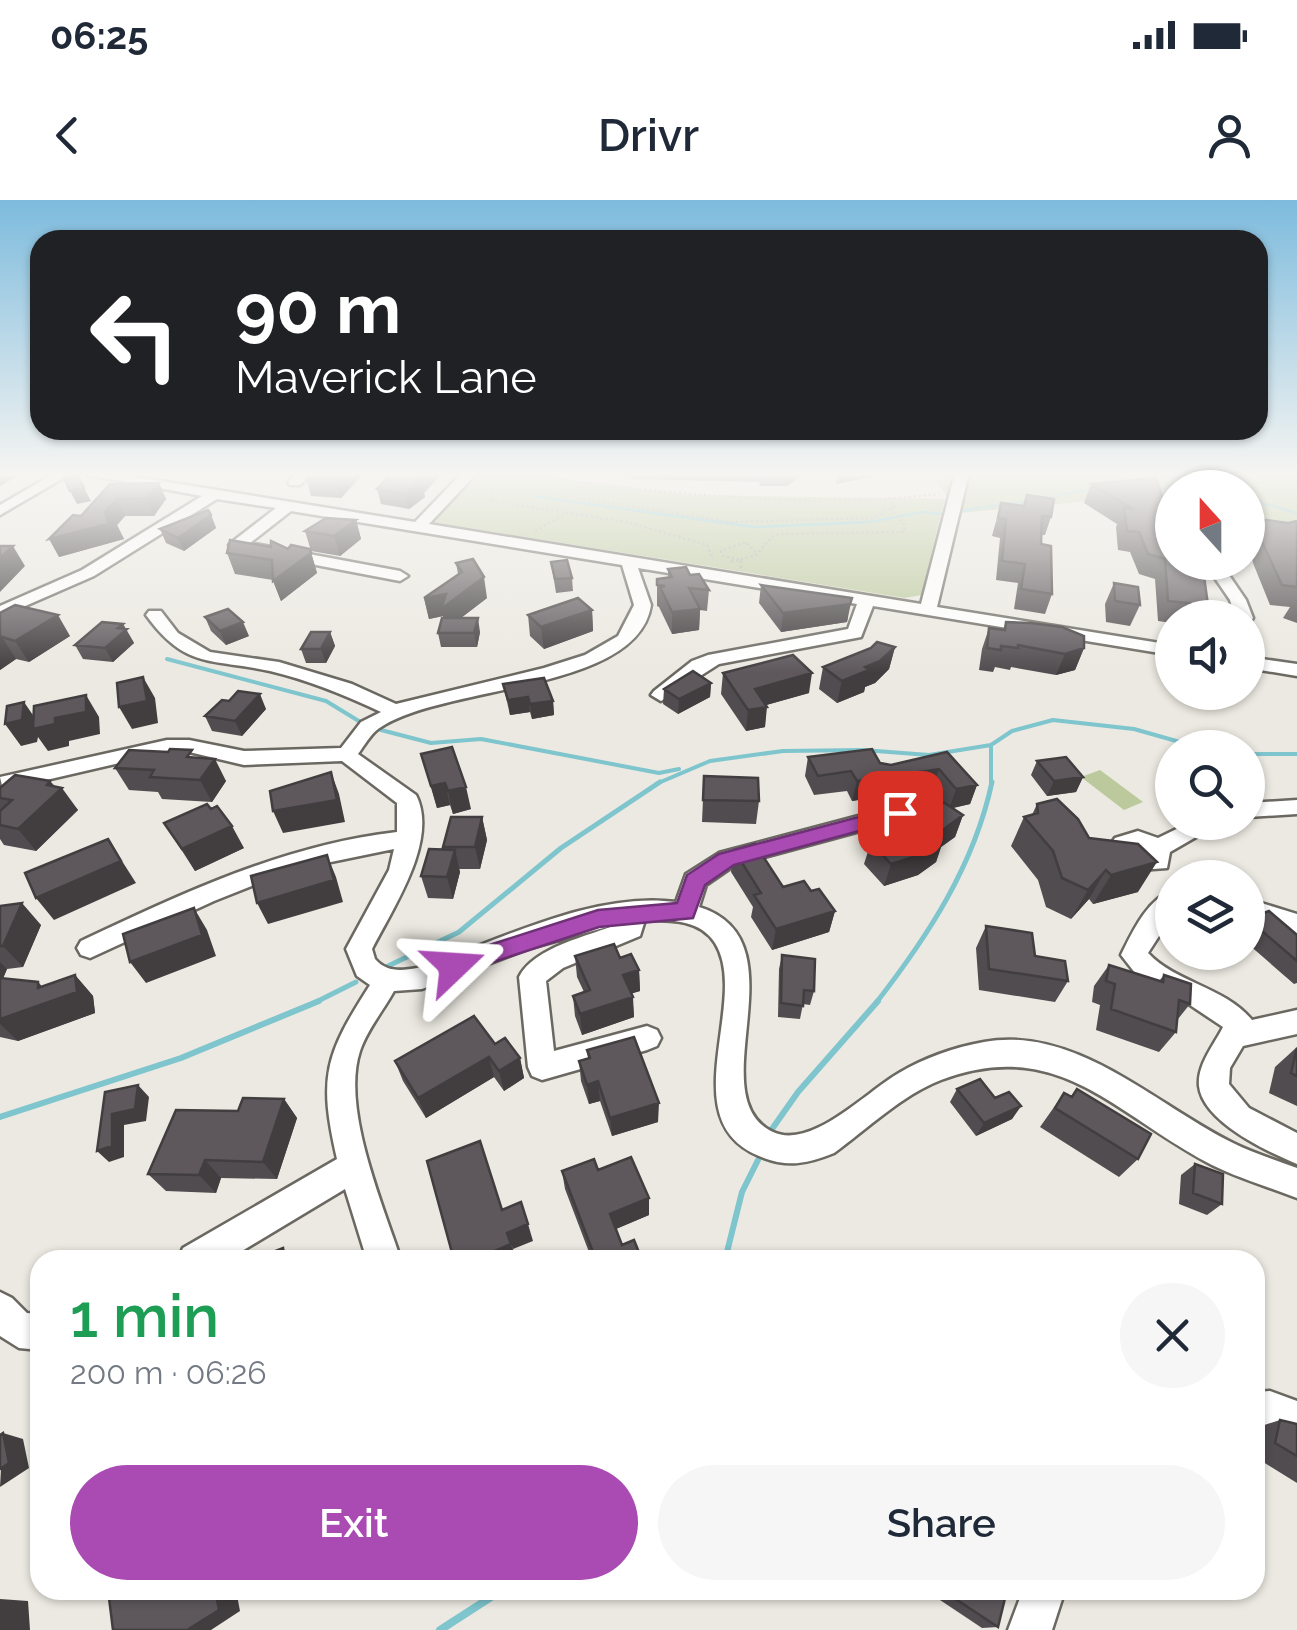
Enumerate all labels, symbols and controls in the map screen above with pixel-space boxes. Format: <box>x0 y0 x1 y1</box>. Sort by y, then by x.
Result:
text: 06:25 <box>50 13 148 58</box>
icon: back <box>40 108 95 163</box>
icon: person <box>1202 108 1257 163</box>
text: Drivr <box>598 109 699 162</box>
text: 90 m <box>235 267 401 349</box>
icon: left <box>70 270 200 400</box>
text: Maverick Lane <box>235 351 537 404</box>
north arrow <box>1155 470 1265 580</box>
map controls <box>1155 470 1265 970</box>
button: sound <box>1155 600 1265 710</box>
button: search <box>1155 730 1265 840</box>
pin <box>858 771 943 856</box>
icon: arrive <box>873 786 928 841</box>
button: layers <box>1155 860 1265 970</box>
position arrow <box>402 914 506 1018</box>
text: 1 min <box>70 1281 219 1351</box>
button: close <box>1120 1283 1225 1388</box>
text: 200 m · 06:26 <box>70 1354 267 1391</box>
button: Exit <box>70 1465 638 1580</box>
button: Share <box>658 1465 1225 1580</box>

